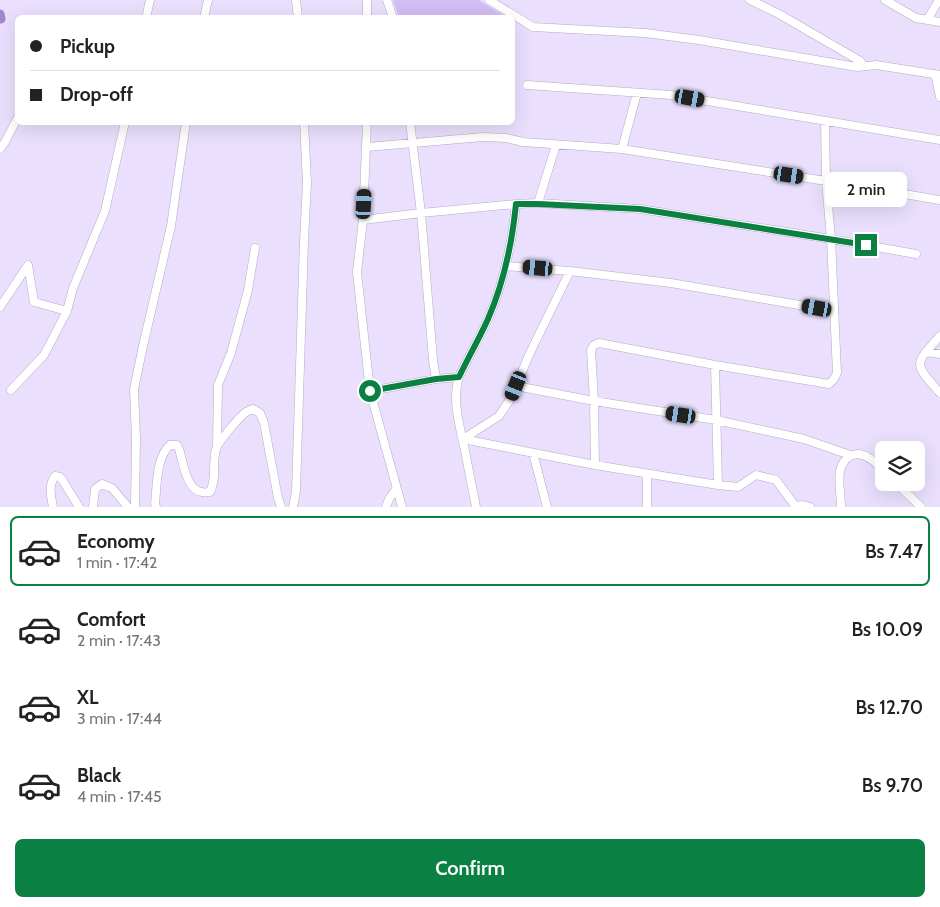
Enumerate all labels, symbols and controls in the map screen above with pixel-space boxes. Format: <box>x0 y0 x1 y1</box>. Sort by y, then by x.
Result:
text: Pickup <box>60 35 115 58</box>
text: Drop-off <box>60 83 133 106</box>
car <box>673 88 706 108</box>
car <box>773 165 804 185</box>
callout: 2 min <box>825 172 907 208</box>
text: 2 min <box>847 180 885 199</box>
car <box>355 189 372 219</box>
route end <box>855 234 877 256</box>
car <box>522 259 553 277</box>
car <box>800 298 833 318</box>
car <box>503 369 528 403</box>
route start <box>359 380 381 402</box>
car <box>665 405 696 425</box>
map controls <box>875 441 925 491</box>
button: layers <box>875 441 925 491</box>
icon: car <box>17 529 62 574</box>
text: Economy <box>77 530 155 553</box>
text: Bs 7.47 <box>865 540 923 563</box>
text: 1 min · 17:42 <box>77 553 157 572</box>
icon: car <box>17 607 62 652</box>
text: Comfort <box>77 608 146 631</box>
text: Bs 10.09 <box>851 618 923 641</box>
text: 2 min · 17:43 <box>77 631 161 650</box>
icon: car <box>17 685 62 730</box>
text: XL <box>77 686 98 709</box>
text: Bs 12.70 <box>855 696 923 719</box>
text: 3 min · 17:44 <box>77 709 162 728</box>
icon: car <box>17 763 62 808</box>
text: Black <box>77 764 121 787</box>
text: Bs 9.70 <box>862 774 923 797</box>
text: 4 min · 17:45 <box>77 787 162 806</box>
button: Confirm <box>15 839 925 897</box>

